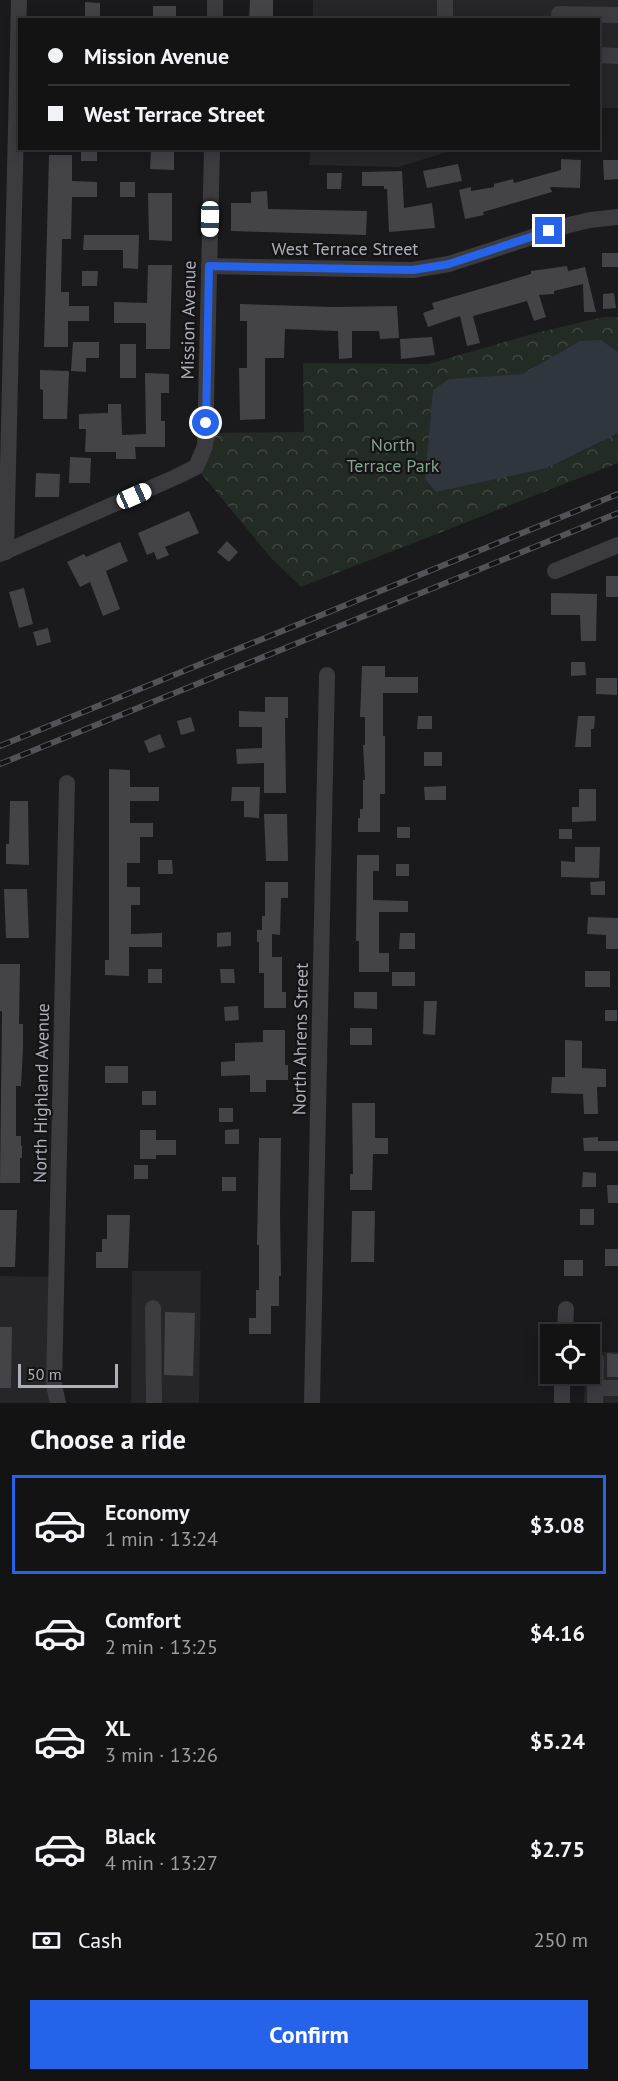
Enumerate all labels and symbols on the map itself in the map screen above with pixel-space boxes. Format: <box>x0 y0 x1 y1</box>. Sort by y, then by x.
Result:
car <box>201 201 219 237</box>
route end <box>535 217 562 244</box>
street label: West Terrace Street <box>272 237 418 260</box>
street label: Mission Avenue <box>175 260 201 380</box>
route start <box>192 409 219 436</box>
park label: North Terrace Park <box>347 433 440 477</box>
car <box>114 480 154 512</box>
street label: North Ahrens Street <box>287 963 313 1115</box>
street label: North Highland Avenue <box>28 1003 54 1183</box>
scale bar <box>18 1361 118 1388</box>

